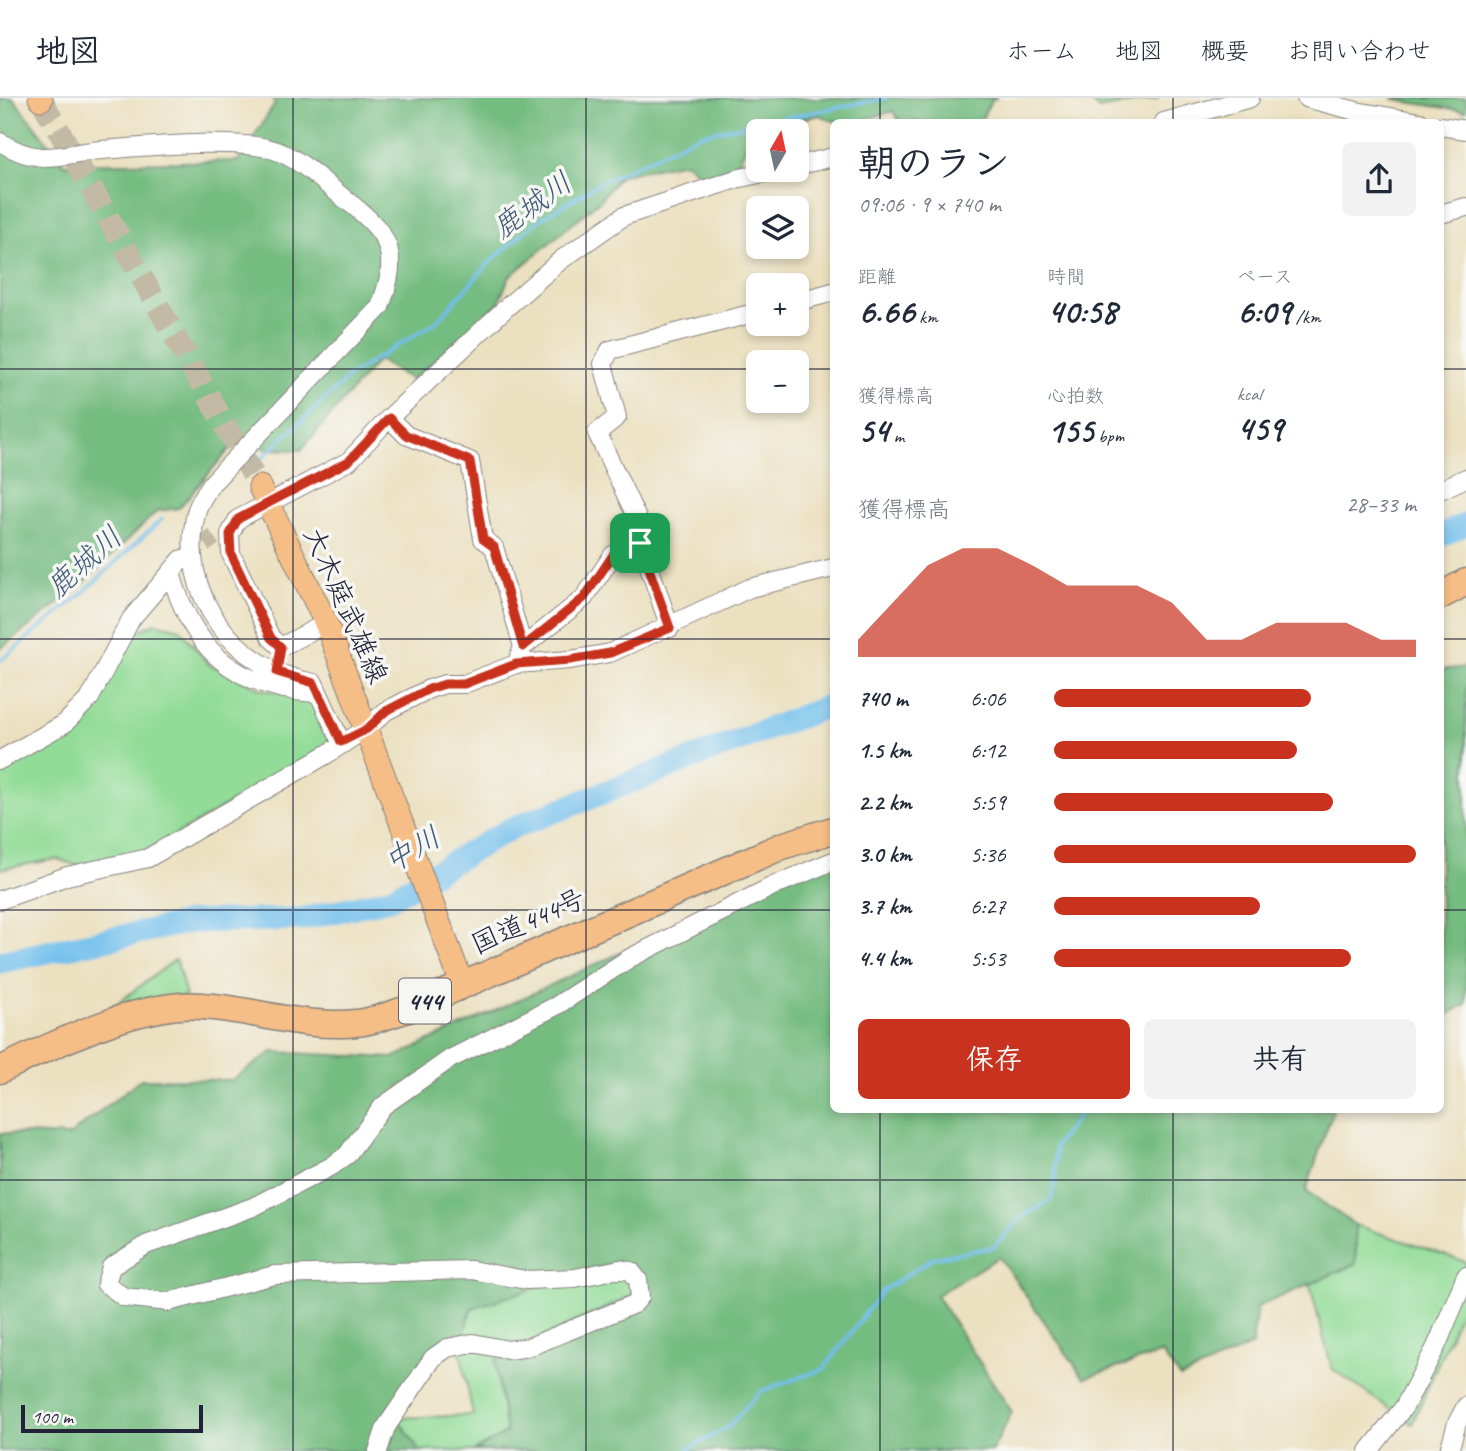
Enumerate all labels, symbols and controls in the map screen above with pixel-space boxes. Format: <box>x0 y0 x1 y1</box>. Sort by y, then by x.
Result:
text: 地図 <box>35 30 101 72</box>
text: ホーム <box>1006 36 1077 66</box>
text: 地図 <box>1115 36 1163 66</box>
text: 概要 <box>1201 36 1249 66</box>
text: お問い合わせ <box>1287 36 1431 66</box>
north arrow <box>746 119 808 182</box>
map controls <box>746 119 809 413</box>
text: 朝のラン <box>858 140 1010 187</box>
button: share <box>1342 142 1416 216</box>
water label: 鹿城川 <box>484 163 580 247</box>
text: 09:06 · 9 × 740 m <box>858 190 1001 219</box>
button: layers <box>746 196 809 259</box>
text: 距離 <box>858 265 896 289</box>
text: 時間 <box>1047 265 1085 289</box>
text: ペース <box>1237 265 1293 289</box>
button: + <box>746 273 809 336</box>
text: 6.66 <box>858 289 914 334</box>
text: 40:58 <box>1047 289 1117 334</box>
text: 6:09 <box>1237 289 1291 334</box>
text: km <box>914 305 938 329</box>
text: /km <box>1291 305 1321 329</box>
button: − <box>746 350 809 413</box>
text: kcal <box>1237 382 1262 406</box>
text: 獲得標高 <box>858 384 934 408</box>
text: 心拍数 <box>1047 384 1104 408</box>
text: 459 <box>1237 406 1283 451</box>
text: 54 <box>858 408 889 453</box>
text: 155 <box>1047 408 1093 453</box>
text: m <box>889 424 904 448</box>
text: bpm <box>1093 424 1124 448</box>
text: 28–33 m <box>1346 490 1416 519</box>
text: 獲得標高 <box>858 495 950 524</box>
pin <box>610 513 670 573</box>
water label: 鹿城川 <box>38 518 130 606</box>
street label: 大木庭武雄線 <box>296 521 396 689</box>
icon: arrive <box>621 524 659 562</box>
text: 740 m <box>858 684 908 713</box>
text: 6:06 <box>970 684 1006 713</box>
text: 1.5 km <box>858 736 911 765</box>
text: 6:12 <box>970 736 1006 765</box>
text: 2.2 km <box>858 788 912 817</box>
text: 5:59 <box>970 788 1006 817</box>
water label: 中川 <box>377 818 447 880</box>
text: 3.0 km <box>858 840 912 869</box>
text: 5:36 <box>970 840 1006 869</box>
street label: 国道444号 <box>465 880 591 962</box>
text: 3.7 km <box>858 892 911 921</box>
text: 6:27 <box>970 892 1006 921</box>
text: 4.4 km <box>858 944 912 973</box>
text: 5:53 <box>970 944 1006 973</box>
road number: 444 <box>399 978 451 1024</box>
button: 保存 <box>858 1019 1130 1099</box>
button: 共有 <box>1144 1019 1416 1099</box>
scale bar <box>21 1402 203 1434</box>
text: 100 m <box>32 1405 73 1429</box>

